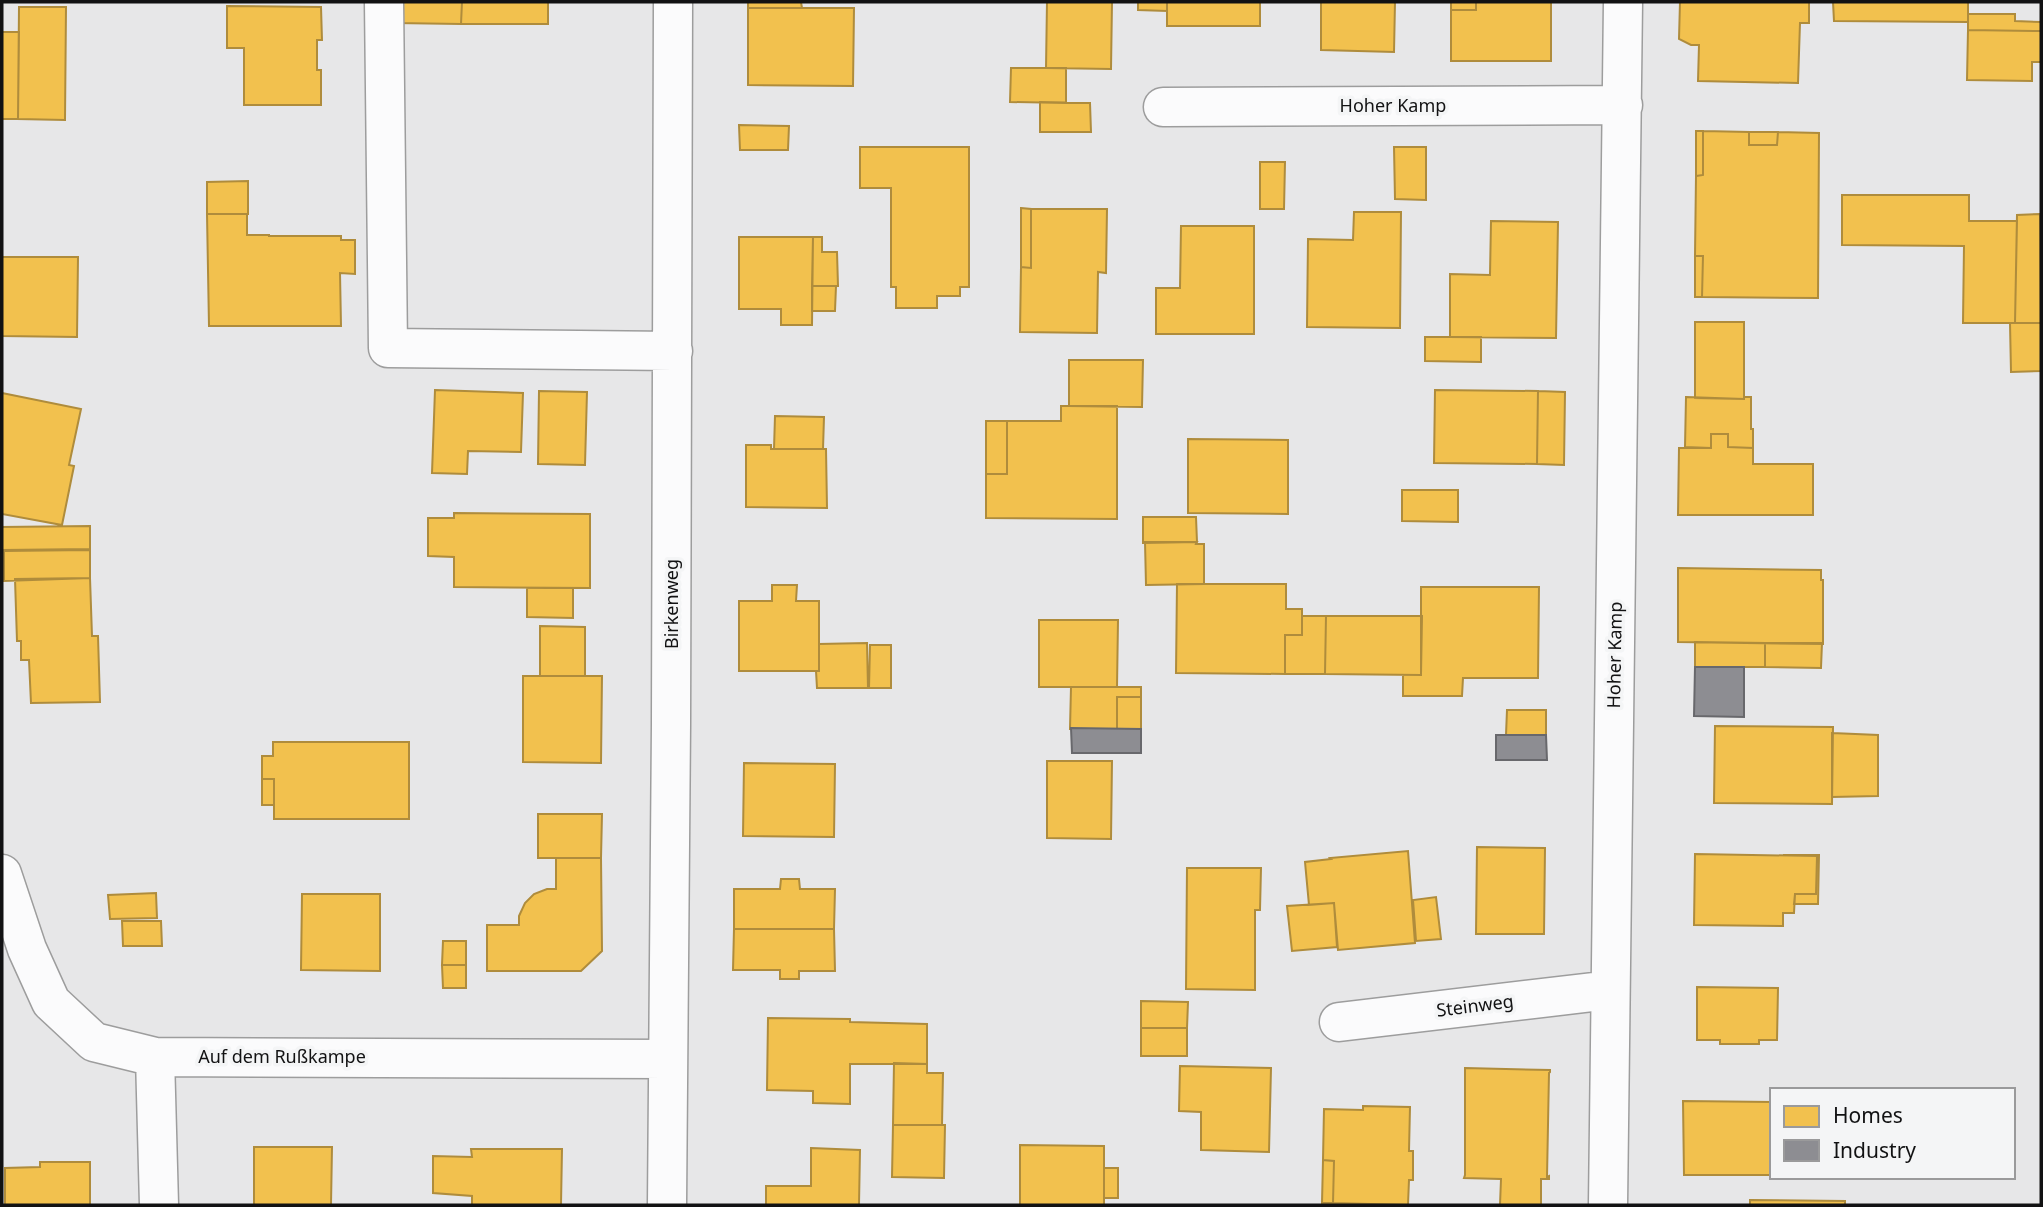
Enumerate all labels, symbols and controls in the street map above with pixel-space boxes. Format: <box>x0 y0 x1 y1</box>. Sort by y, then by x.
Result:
street label: Hoher Kamp <box>1340 93 1446 117</box>
street label: Birkenweg <box>659 559 683 649</box>
street label: Hoher Kamp <box>1601 601 1627 709</box>
street label: Steinweg <box>1435 988 1515 1022</box>
street label: Auf dem Rußkampe <box>198 1044 366 1068</box>
legend <box>1770 1088 2015 1179</box>
text: Homes <box>1833 1101 1903 1129</box>
text: Industry <box>1833 1136 1916 1164</box>

